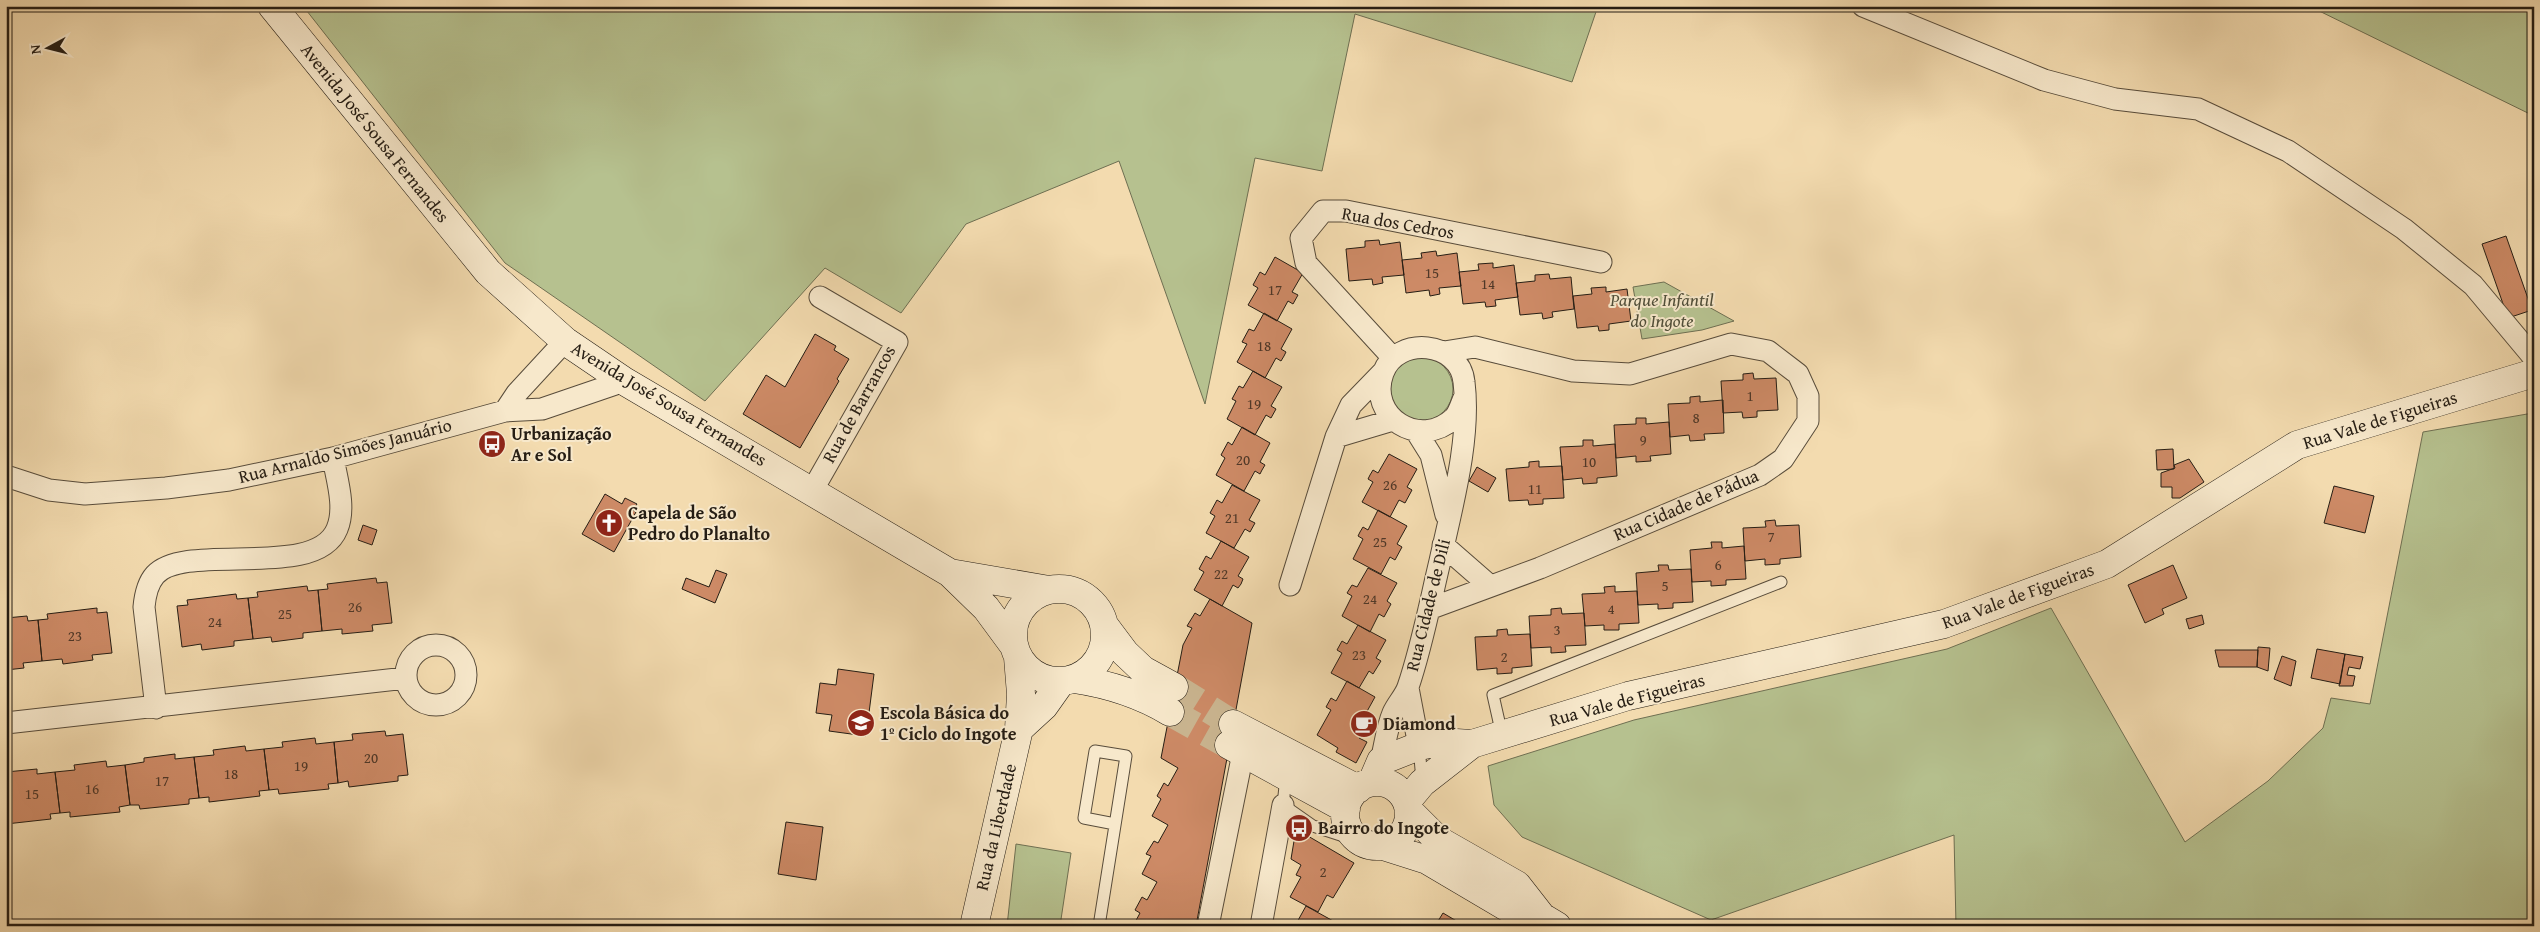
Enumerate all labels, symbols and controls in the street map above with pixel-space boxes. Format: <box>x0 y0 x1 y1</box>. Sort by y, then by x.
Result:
north arrow <box>22 22 72 72</box>
street label: Avenida José Sousa Fernandes <box>294 37 456 228</box>
text: N <box>25 43 46 55</box>
street label: Rua dos Cedros <box>1340 199 1456 246</box>
house number: 15 <box>1425 262 1439 283</box>
house number: 14 <box>1481 273 1495 294</box>
house number: 17 <box>1268 279 1282 300</box>
park label: Parque Infantil do Ingote <box>1609 286 1714 334</box>
street label: Avenida José Sousa Fernandes <box>566 334 772 473</box>
house number: 18 <box>1257 335 1271 356</box>
street label: Rua de Barrancos <box>815 340 902 468</box>
street label: Rua Vale de Figueiras <box>2299 383 2460 456</box>
house number: 1 <box>1746 385 1754 406</box>
house number: 19 <box>1247 393 1261 414</box>
house number: 8 <box>1692 407 1700 428</box>
street label: Rua Arnaldo Simões Januário <box>235 411 454 490</box>
place label: Urbanização Ar e Sol <box>511 420 612 468</box>
bus stop icon: Urbanização Ar e Sol <box>477 429 507 459</box>
house number: 9 <box>1639 429 1647 450</box>
house number: 20 <box>1236 449 1250 470</box>
house number: 10 <box>1582 451 1596 472</box>
street label: Rua Cidade de Pádua <box>1609 462 1763 547</box>
house number: 26 <box>1383 474 1397 495</box>
house number: 11 <box>1528 478 1542 499</box>
place label: Capela de São Pedro do Planalto <box>628 499 771 547</box>
house number: 21 <box>1225 507 1239 528</box>
church icon: Capela de São Pedro do Planalto <box>594 508 624 538</box>
house number: 7 <box>1767 526 1775 547</box>
house number: 25 <box>1373 531 1387 552</box>
street label: Rua Cidade de Dili <box>1398 536 1457 674</box>
house number: 6 <box>1714 554 1722 575</box>
street label: Rua Vale de Figueiras <box>1938 555 2098 636</box>
house number: 22 <box>1214 563 1228 584</box>
house number: 5 <box>1661 575 1669 596</box>
house number: 24 <box>1363 588 1377 609</box>
house number: 26 <box>348 596 362 617</box>
house number: 4 <box>1607 598 1615 619</box>
house number: 25 <box>278 603 292 624</box>
house number: 24 <box>208 611 222 632</box>
house number: 3 <box>1553 619 1561 640</box>
house number: 23 <box>68 625 82 646</box>
house number: 23 <box>1352 644 1366 665</box>
house number: 2 <box>1500 646 1508 667</box>
street label: Rua Vale de Figueiras <box>1546 666 1708 733</box>
place label: Escola Básica do 1º Ciclo do Ingote <box>880 699 1017 747</box>
school or university icon: Escola Básica do 1º Ciclo do Ingote <box>846 708 876 738</box>
cafe icon: Diamond <box>1349 709 1379 739</box>
place label: Diamond <box>1383 710 1456 737</box>
house number: 20 <box>364 747 378 768</box>
house number: 19 <box>294 755 308 776</box>
street label: Rua da Liberdade <box>968 761 1023 893</box>
house number: 18 <box>224 763 238 784</box>
house number: 17 <box>155 770 169 791</box>
house number: 16 <box>85 778 99 799</box>
house number: 15 <box>25 783 39 804</box>
bus stop icon: Bairro do Ingote <box>1284 813 1314 843</box>
place label: Bairro do Ingote <box>1318 814 1449 841</box>
house number: 2 <box>1319 861 1327 882</box>

